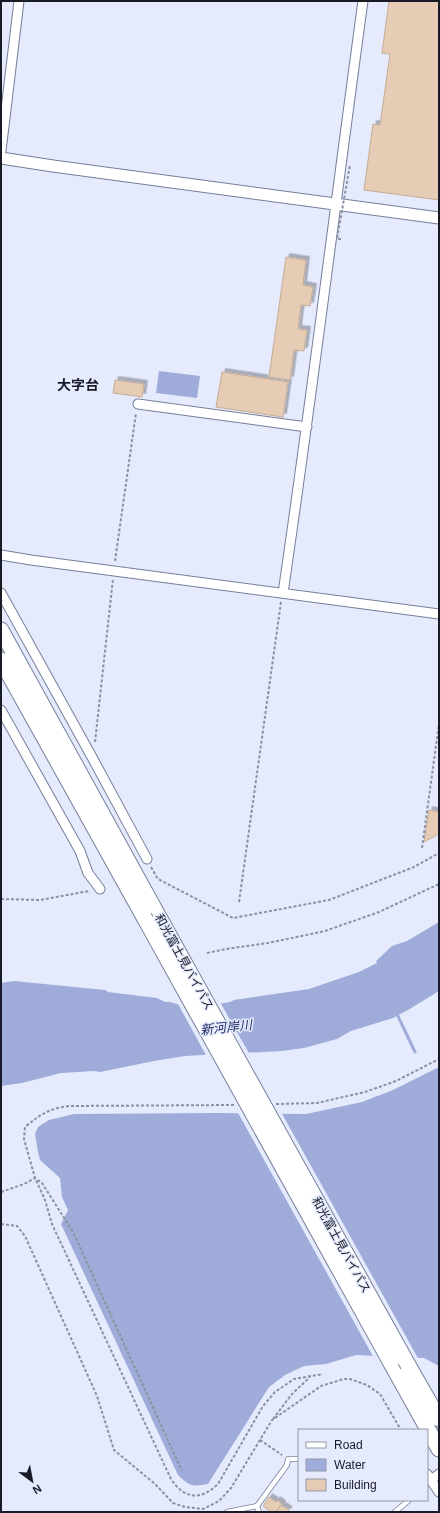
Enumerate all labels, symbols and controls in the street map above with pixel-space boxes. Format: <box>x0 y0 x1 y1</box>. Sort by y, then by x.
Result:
district label: 大字台 <box>57 377 99 393</box>
street label: 和光富士見バイパス <box>152 911 216 1013</box>
water label: 新河岸川 <box>199 1017 255 1038</box>
street label: 和光富士見バイパス <box>309 1194 373 1296</box>
legend <box>298 1429 428 1501</box>
text: Road <box>334 1438 363 1452</box>
text: Water <box>334 1458 366 1472</box>
north arrow <box>12 1461 52 1501</box>
text: Building <box>334 1478 377 1492</box>
text: N <box>31 1482 44 1497</box>

